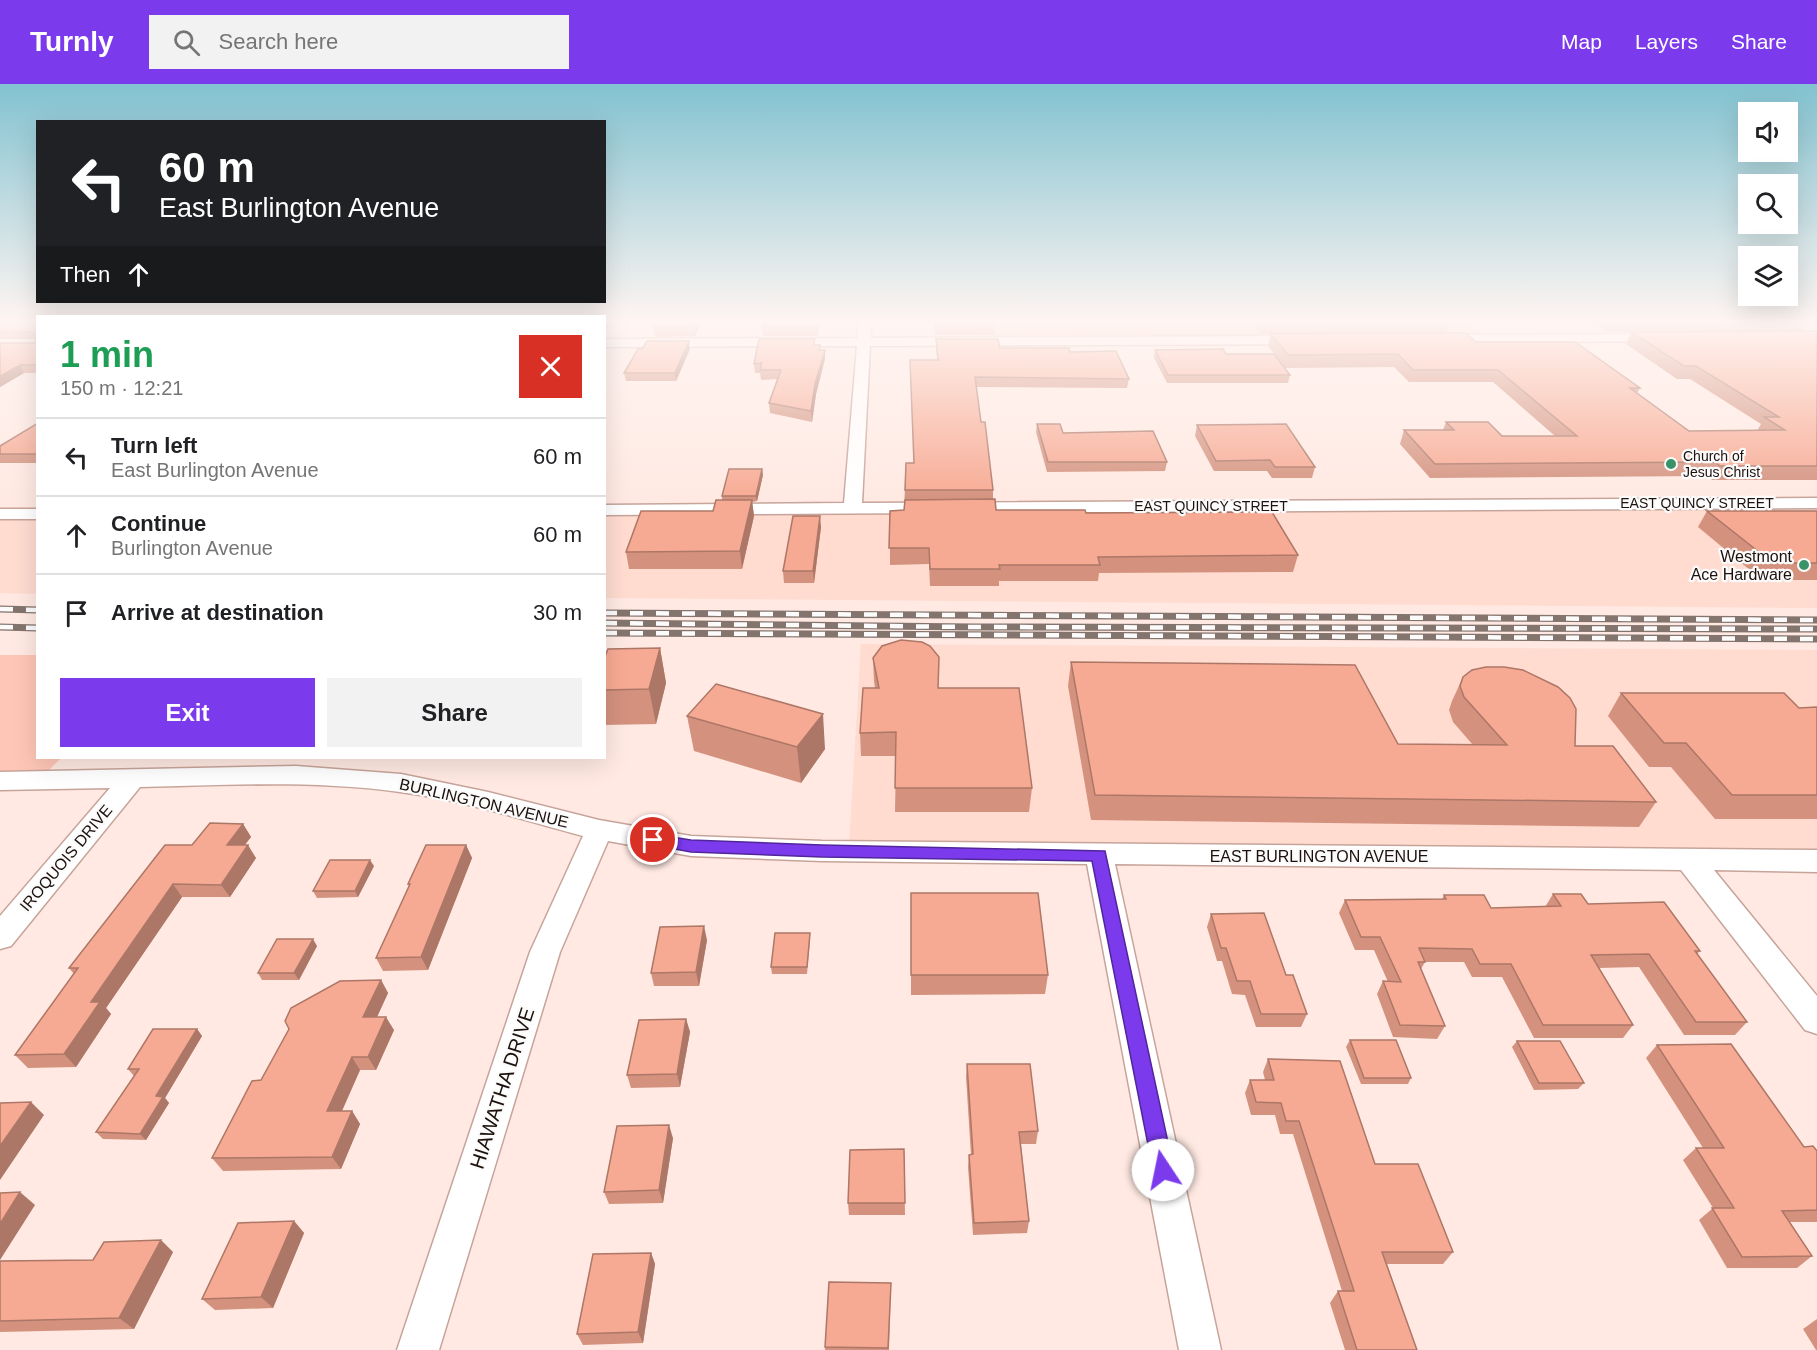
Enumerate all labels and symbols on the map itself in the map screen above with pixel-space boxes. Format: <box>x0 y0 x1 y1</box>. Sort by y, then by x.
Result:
place label: Church of Jesus Christ <box>1683 448 1760 480</box>
marker: Church of Jesus Christ <box>1664 457 1678 471</box>
street label: EAST QUINCY STREET <box>1620 495 1774 511</box>
street label: EAST QUINCY STREET <box>1134 498 1288 514</box>
place label: Westmont Ace Hardware <box>1691 548 1793 583</box>
marker: Westmont Ace Hardware <box>1797 558 1811 572</box>
street label: BURLINGTON AVENUE <box>398 775 570 831</box>
street label: IROQUOIS DRIVE <box>17 801 115 915</box>
pin <box>627 814 678 865</box>
street label: EAST BURLINGTON AVENUE <box>1210 848 1428 865</box>
street label: HIAWATHA DRIVE <box>466 1005 538 1171</box>
position arrow <box>1131 1138 1195 1202</box>

